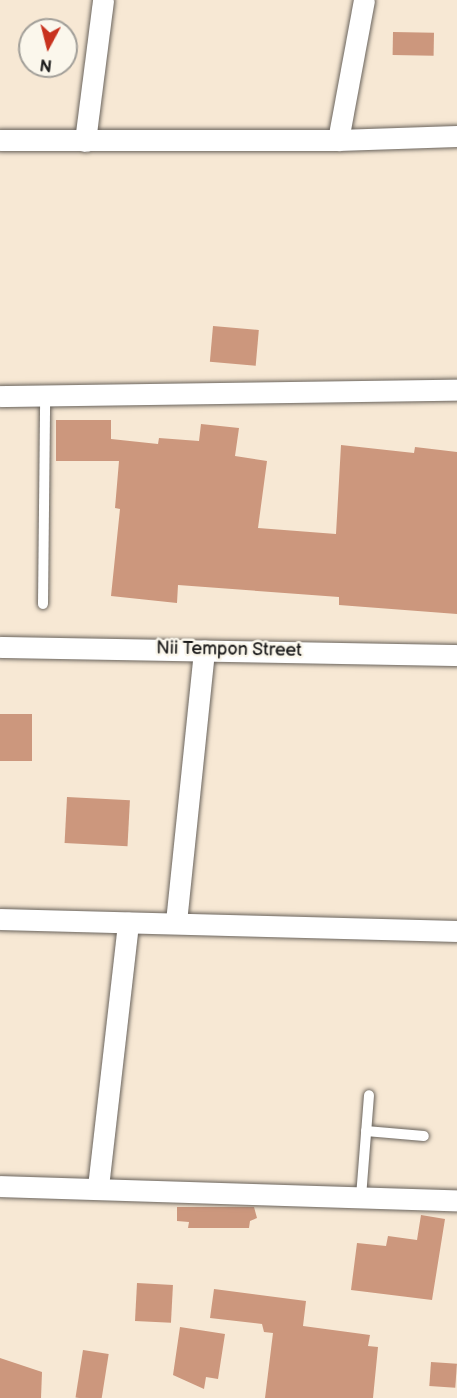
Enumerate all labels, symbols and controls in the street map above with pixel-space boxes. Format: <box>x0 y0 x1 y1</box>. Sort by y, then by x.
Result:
north arrow <box>18 18 78 78</box>
text: N <box>39 54 53 75</box>
street label: Nii Tempon Street <box>156 638 302 662</box>

